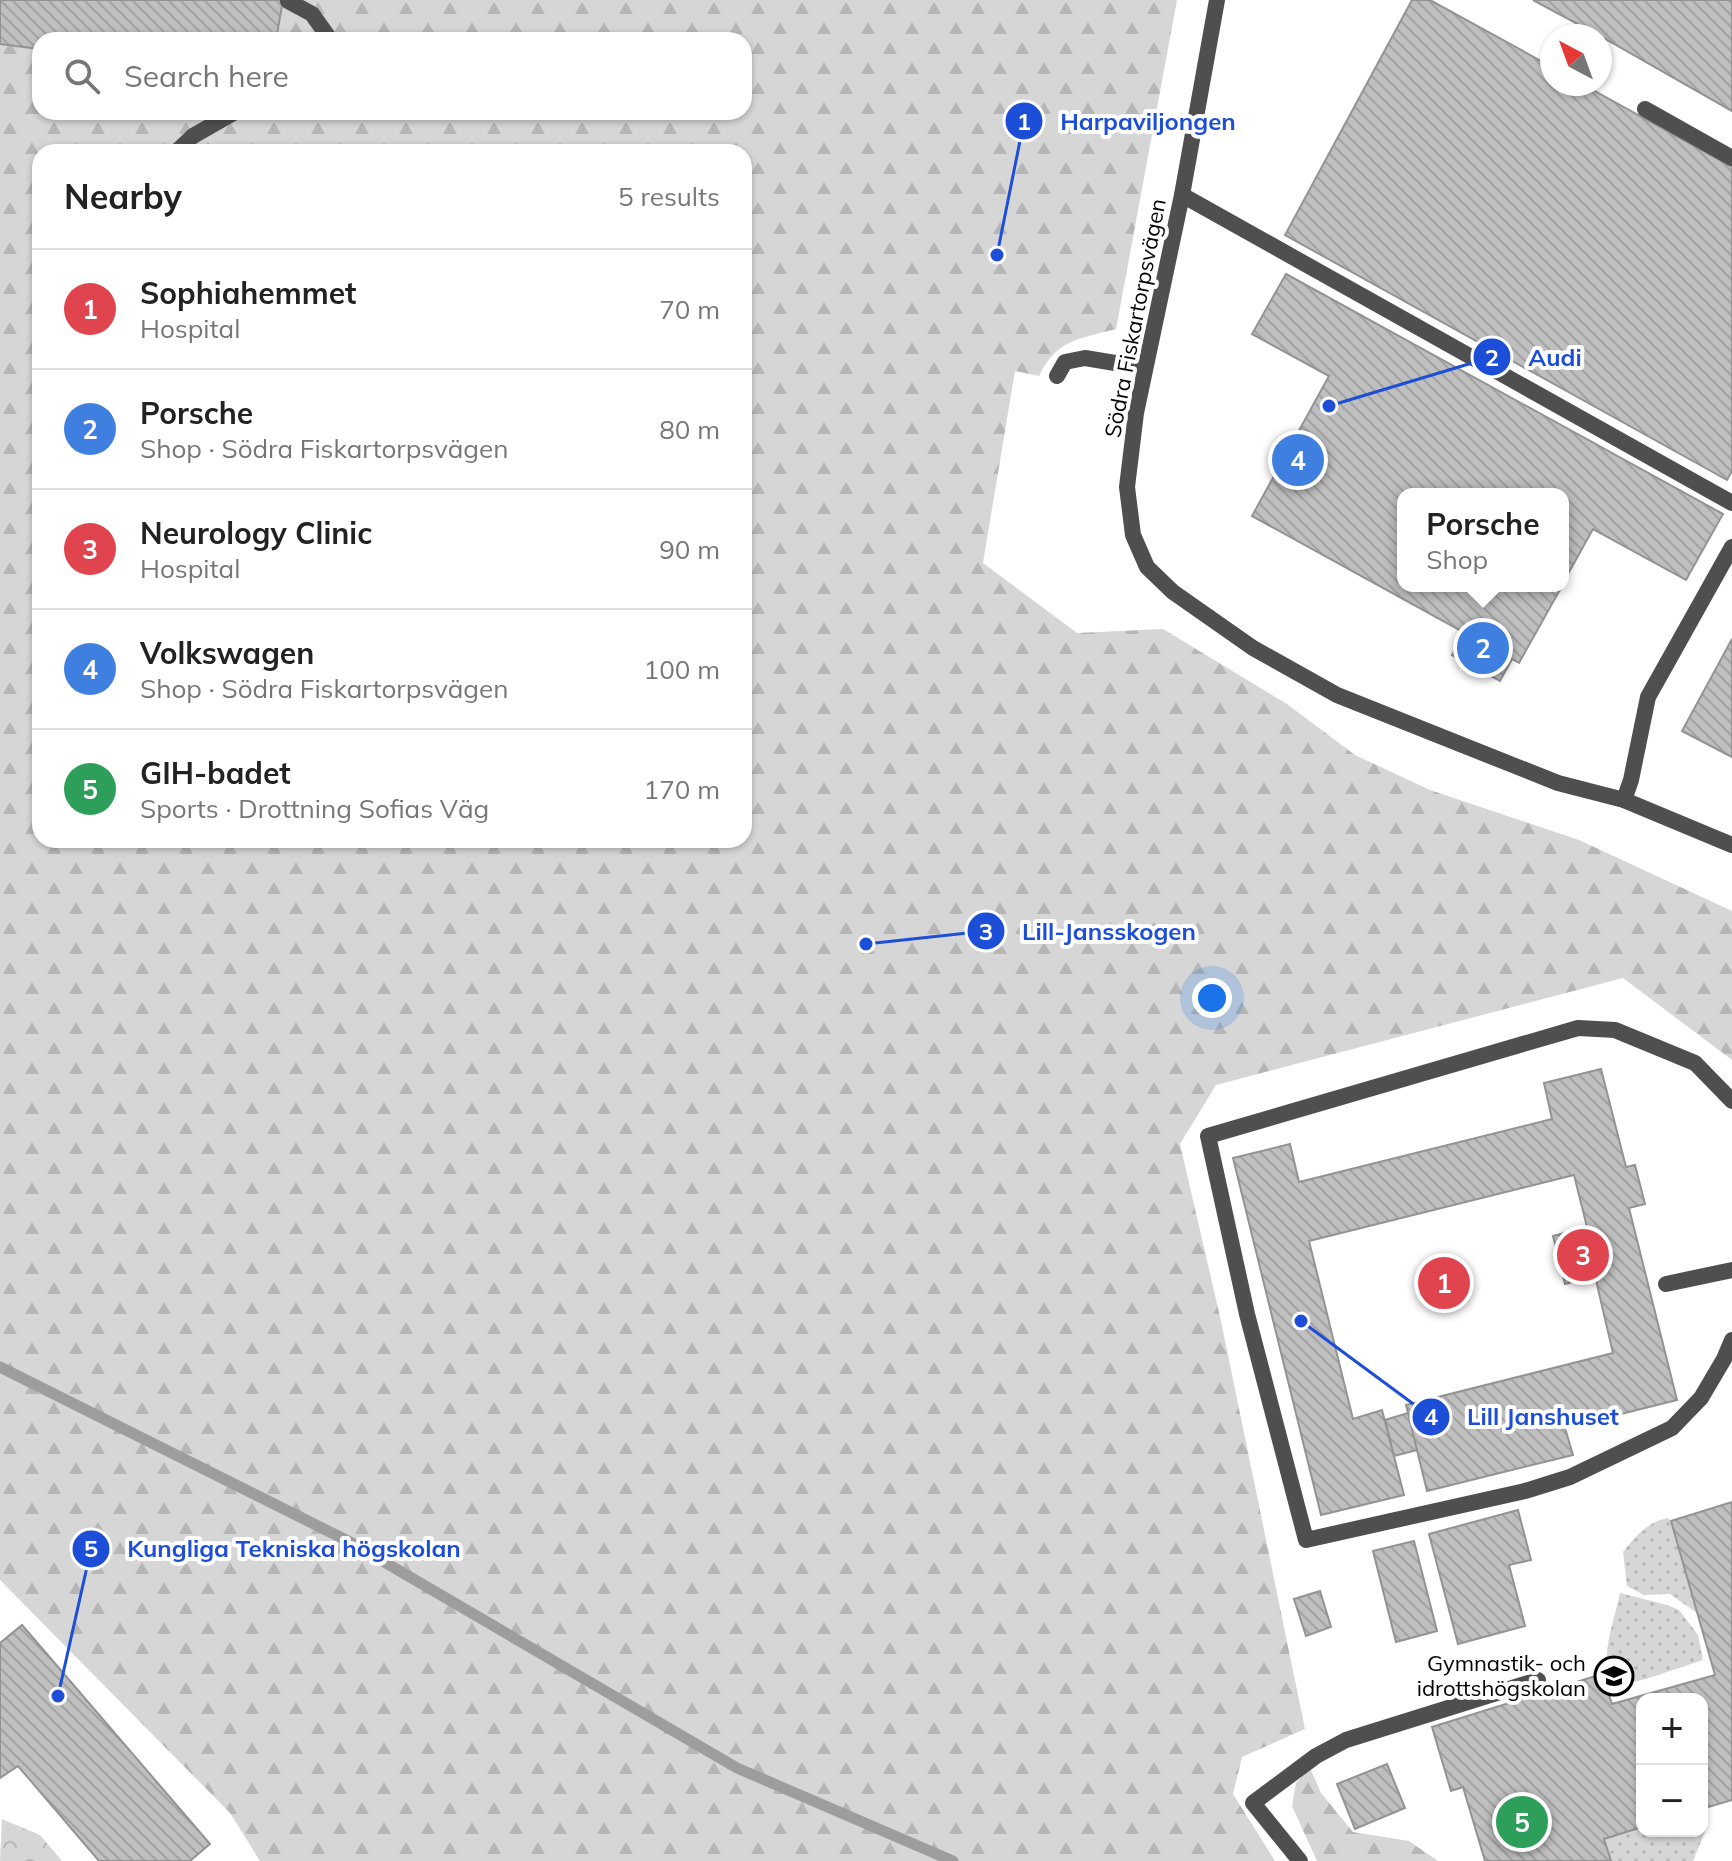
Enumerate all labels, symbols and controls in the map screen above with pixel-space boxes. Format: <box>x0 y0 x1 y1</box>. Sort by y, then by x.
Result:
north arrow <box>1540 24 1612 96</box>
search box <box>32 32 752 120</box>
icon: search <box>60 54 104 98</box>
text: Search here <box>124 57 289 95</box>
callout: Harpaviljongen <box>1004 97 1251 145</box>
text: 1 <box>1017 106 1031 136</box>
text: Harpaviljongen <box>1060 106 1236 136</box>
text: Nearby <box>64 175 182 218</box>
text: 5 results <box>618 180 720 213</box>
street label: Södra Fiskartorpsvägen <box>1098 196 1172 440</box>
text: Sophiahemmet <box>140 274 356 312</box>
text: 1 <box>82 293 98 326</box>
text: 70 m <box>659 293 720 326</box>
text: Hospital <box>140 312 240 345</box>
callout: Audi <box>1472 333 1597 381</box>
text: 2 <box>1485 342 1499 372</box>
text: Audi <box>1528 342 1582 372</box>
text: Porsche <box>140 394 253 432</box>
text: 2 <box>82 413 98 446</box>
text: 80 m <box>659 413 720 446</box>
pin: 4 <box>1272 430 1324 490</box>
text: Shop · Södra Fiskartorpsvägen <box>140 432 508 465</box>
popup <box>1397 488 1569 592</box>
text: Porsche <box>1426 505 1540 543</box>
text: Neurology Clinic <box>140 514 372 552</box>
text: 3 <box>82 533 98 566</box>
text: 90 m <box>659 533 720 566</box>
text: Shop <box>1426 543 1488 576</box>
text: Hospital <box>140 552 240 585</box>
pin: 2 <box>1457 618 1509 678</box>
text: Volkswagen <box>140 634 314 672</box>
text: 4 <box>82 653 98 686</box>
text: 100 m <box>644 653 720 686</box>
text: Shop · Södra Fiskartorpsvägen <box>140 672 508 705</box>
text: GIH-badet <box>140 754 291 792</box>
text: 5 <box>82 773 98 806</box>
text: 170 m <box>644 773 720 806</box>
text: Sports · Drottning Sofias Väg <box>140 792 489 825</box>
callout: Lill-Jansskogen <box>966 907 1212 955</box>
text: 3 <box>979 916 993 946</box>
text: Lill-Jansskogen <box>1022 916 1196 946</box>
your location <box>1192 978 1232 1018</box>
pin: 3 <box>1557 1225 1609 1285</box>
pin: 1 <box>1418 1253 1470 1313</box>
callout: Lill Janshuset <box>1411 1393 1635 1441</box>
text: 4 <box>1424 1401 1438 1431</box>
text: Lill Janshuset <box>1467 1401 1619 1431</box>
callout: Kungliga Tekniska högskolan <box>71 1525 476 1573</box>
text: 5 <box>84 1533 98 1563</box>
text: Kungliga Tekniska högskolan <box>127 1533 461 1563</box>
place label: Gymnastik- och idrottshögskolan <box>1417 1649 1586 1702</box>
school or university icon: Gymnastik- och idrottshögskolan <box>1593 1655 1635 1697</box>
map controls <box>1636 1693 1708 1837</box>
button: + <box>1636 1693 1708 1765</box>
button: − <box>1636 1765 1708 1837</box>
pin: 5 <box>1496 1792 1548 1852</box>

